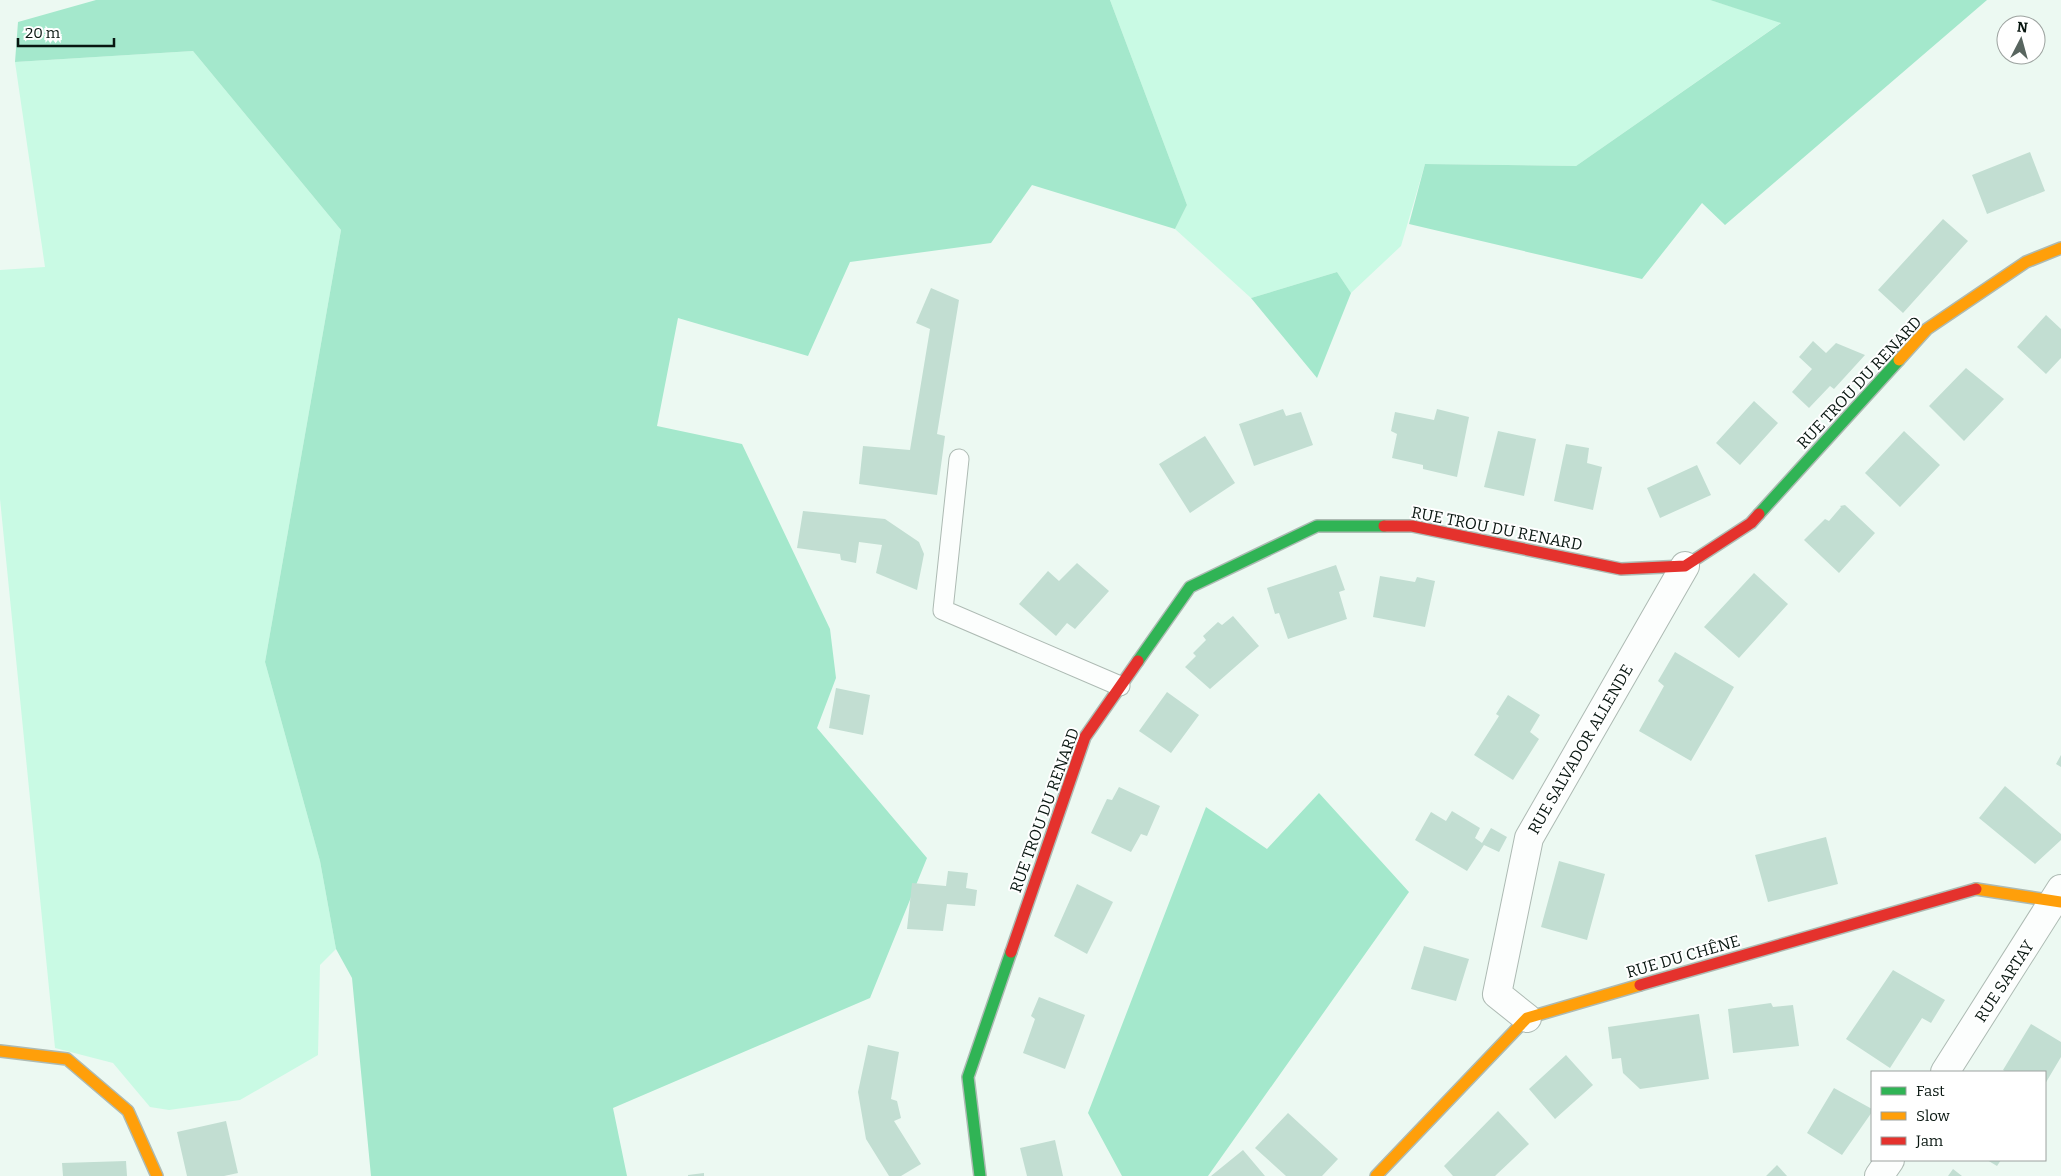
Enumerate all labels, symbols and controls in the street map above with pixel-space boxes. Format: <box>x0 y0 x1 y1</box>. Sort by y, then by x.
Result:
scale bar <box>18 15 114 47</box>
north arrow <box>1996 15 2046 65</box>
text: N <box>2016 19 2029 37</box>
text: 20 m <box>25 24 61 42</box>
street label: RUE TROU DU RENARD <box>1793 312 1926 452</box>
street label: RUE TROU DU RENARD <box>1410 503 1584 554</box>
street label: RUE SALVADOR ALLENDE <box>1524 661 1637 838</box>
street label: RUE TROU DU RENARD <box>1006 725 1083 895</box>
street label: RUE DU CHÊNE <box>1624 930 1742 982</box>
street label: RUE SARTAY <box>1971 936 2038 1026</box>
legend <box>1871 1071 2046 1161</box>
text: Fast <box>1916 1082 1945 1100</box>
text: Slow <box>1916 1107 1951 1125</box>
text: Jam <box>1915 1132 1944 1150</box>

